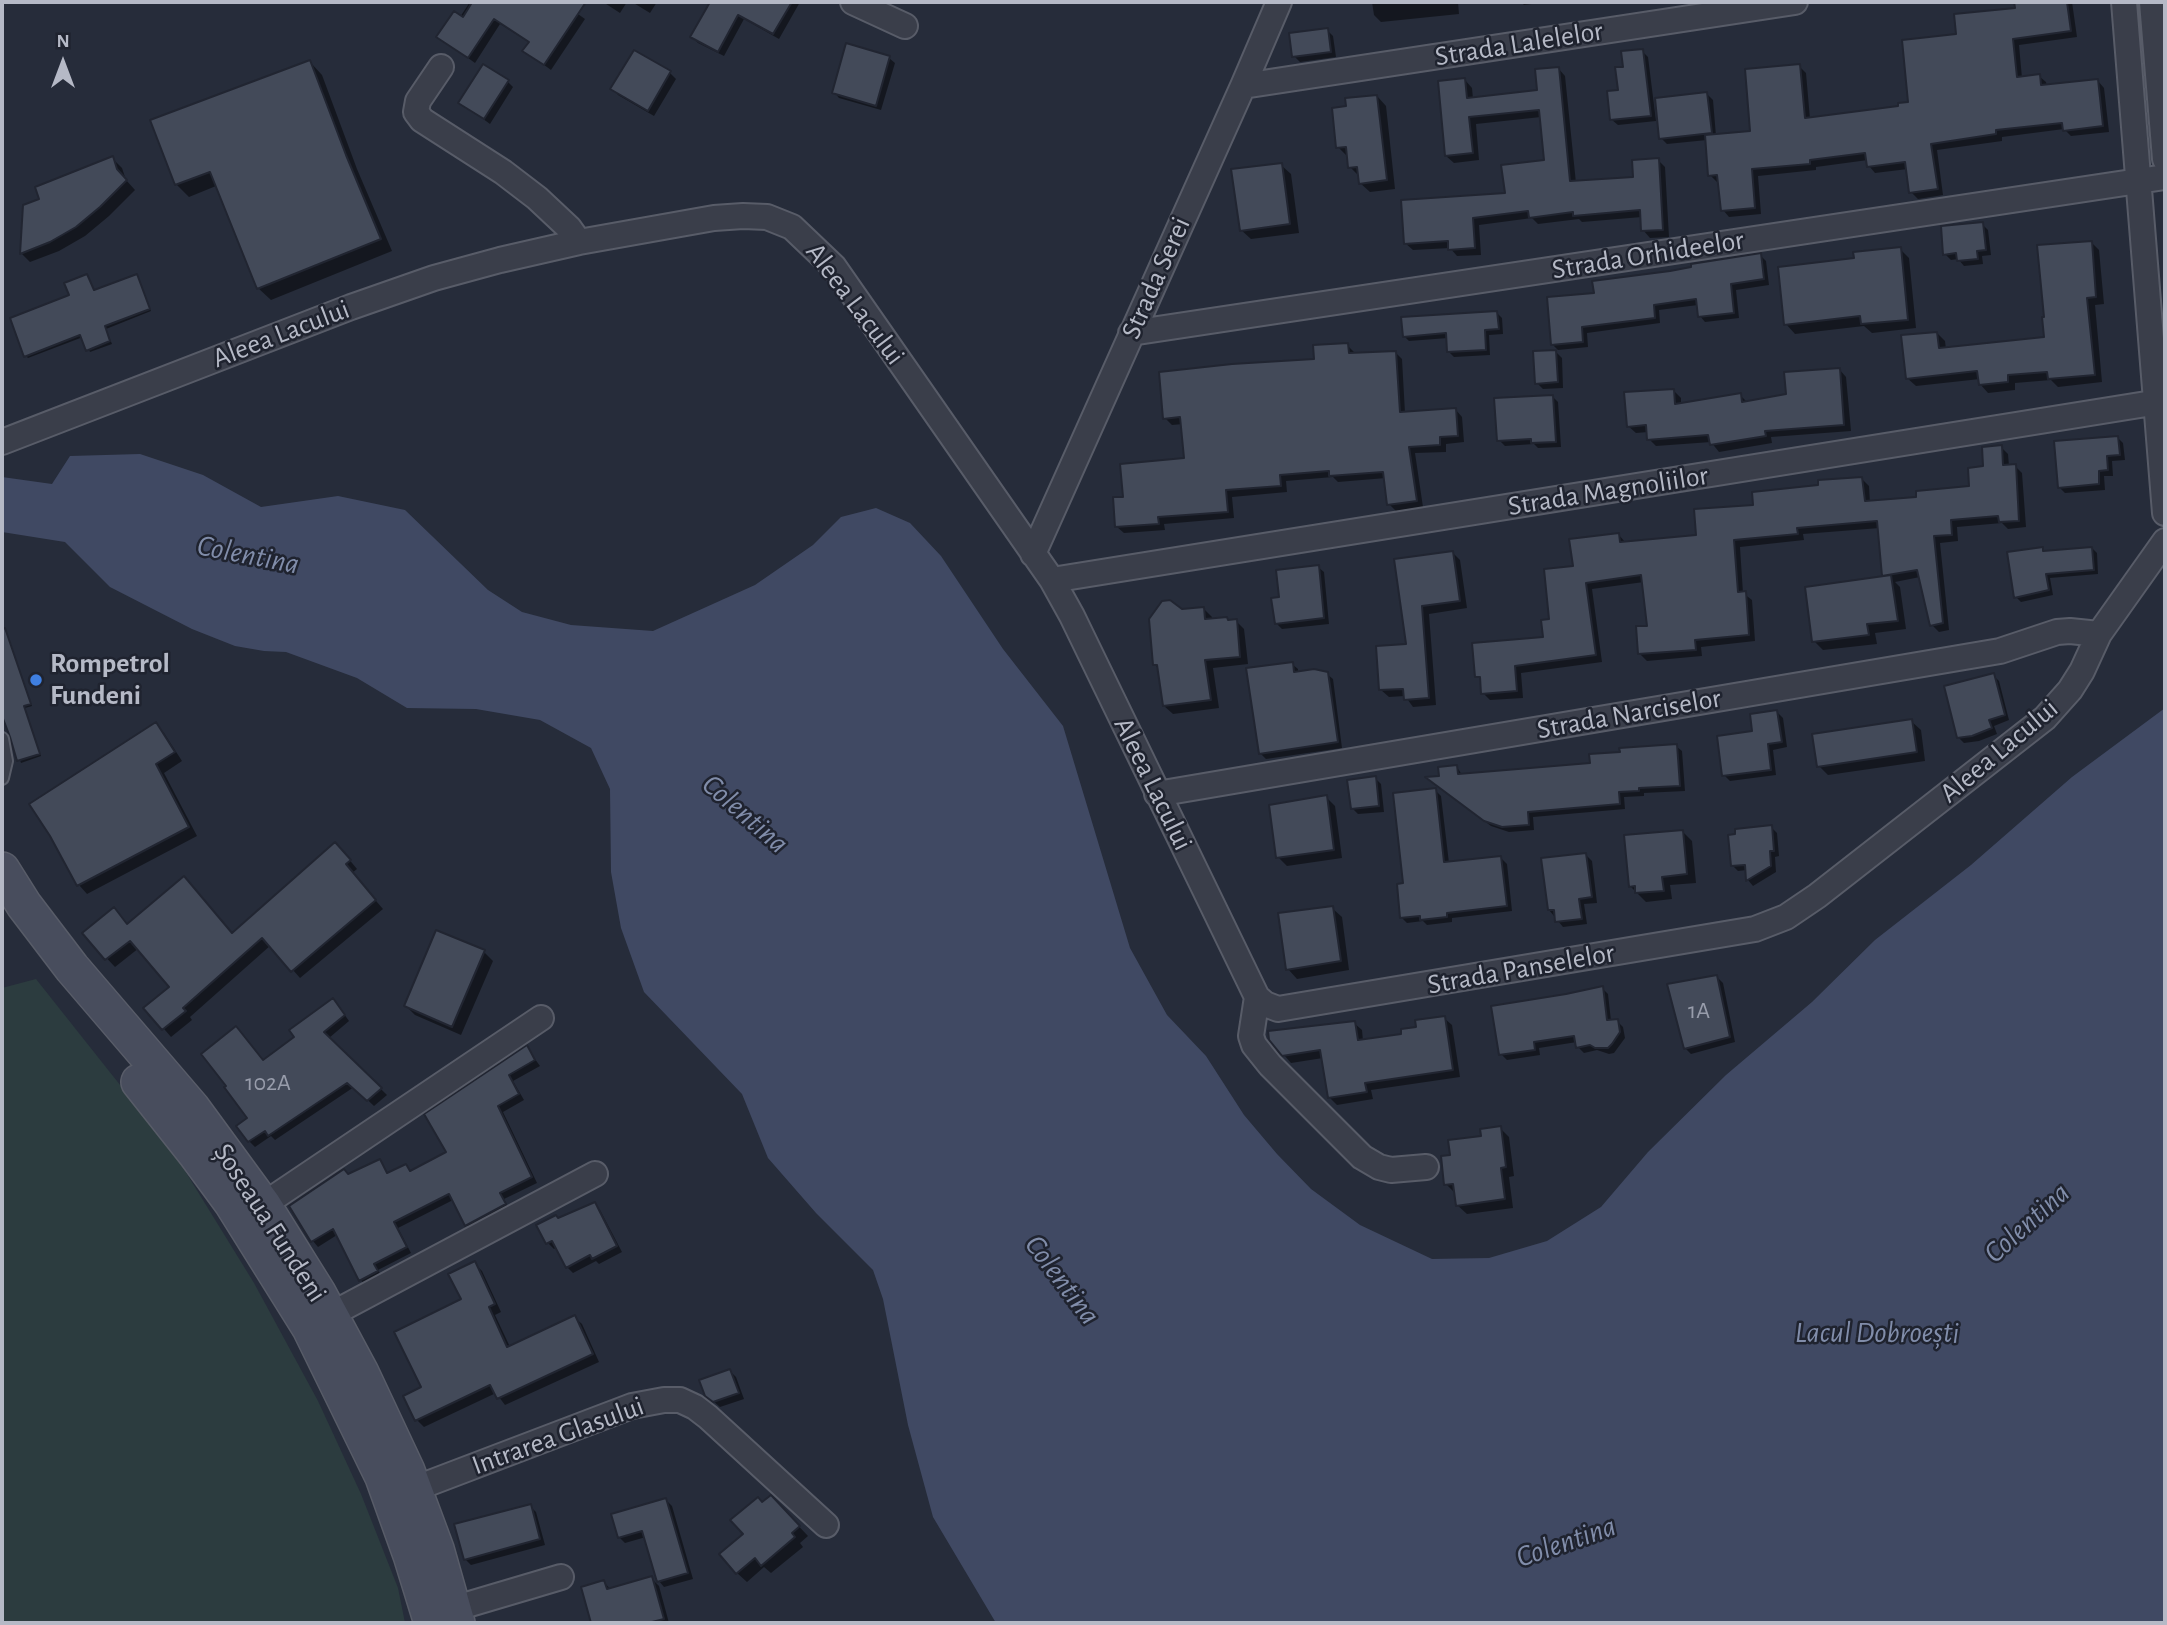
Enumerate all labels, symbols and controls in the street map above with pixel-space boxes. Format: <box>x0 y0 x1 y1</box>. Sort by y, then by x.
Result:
street label: Strada Lalelelor <box>1433 14 1605 74</box>
north arrow <box>28 28 98 98</box>
text: N <box>56 32 70 51</box>
street label: Strada Serei <box>1114 212 1198 344</box>
street label: Strada Orhideelor <box>1550 223 1746 287</box>
street label: Aleea Lacului <box>798 236 912 372</box>
street label: Aleea Lacului <box>208 293 354 375</box>
street label: Strada Magnoliilor <box>1505 459 1711 523</box>
water label: Colentina <box>194 527 302 583</box>
place label: Rompetrol Fundeni <box>50 647 170 713</box>
marker: Rompetrol Fundeni <box>28 672 44 688</box>
street label: Strada Narciselor <box>1534 681 1724 747</box>
street label: Aleea Lacului <box>1933 692 2065 810</box>
street label: Aleea Lacului <box>1106 712 1200 856</box>
water label: Colentina <box>694 767 796 861</box>
street label: Strada Panselelor <box>1425 936 1617 1002</box>
house number: 1A <box>1688 997 1710 1025</box>
house number: 102A <box>245 1069 291 1097</box>
street label: Șoseaua Fundeni <box>206 1137 334 1309</box>
water label: Colentina <box>1977 1175 2077 1271</box>
water label: Colentina <box>1017 1228 1107 1332</box>
water label: Lacul Dobroești <box>1795 1315 1959 1351</box>
street label: Intrarea Glasului <box>467 1389 649 1483</box>
water label: Colentina <box>1511 1508 1621 1576</box>

